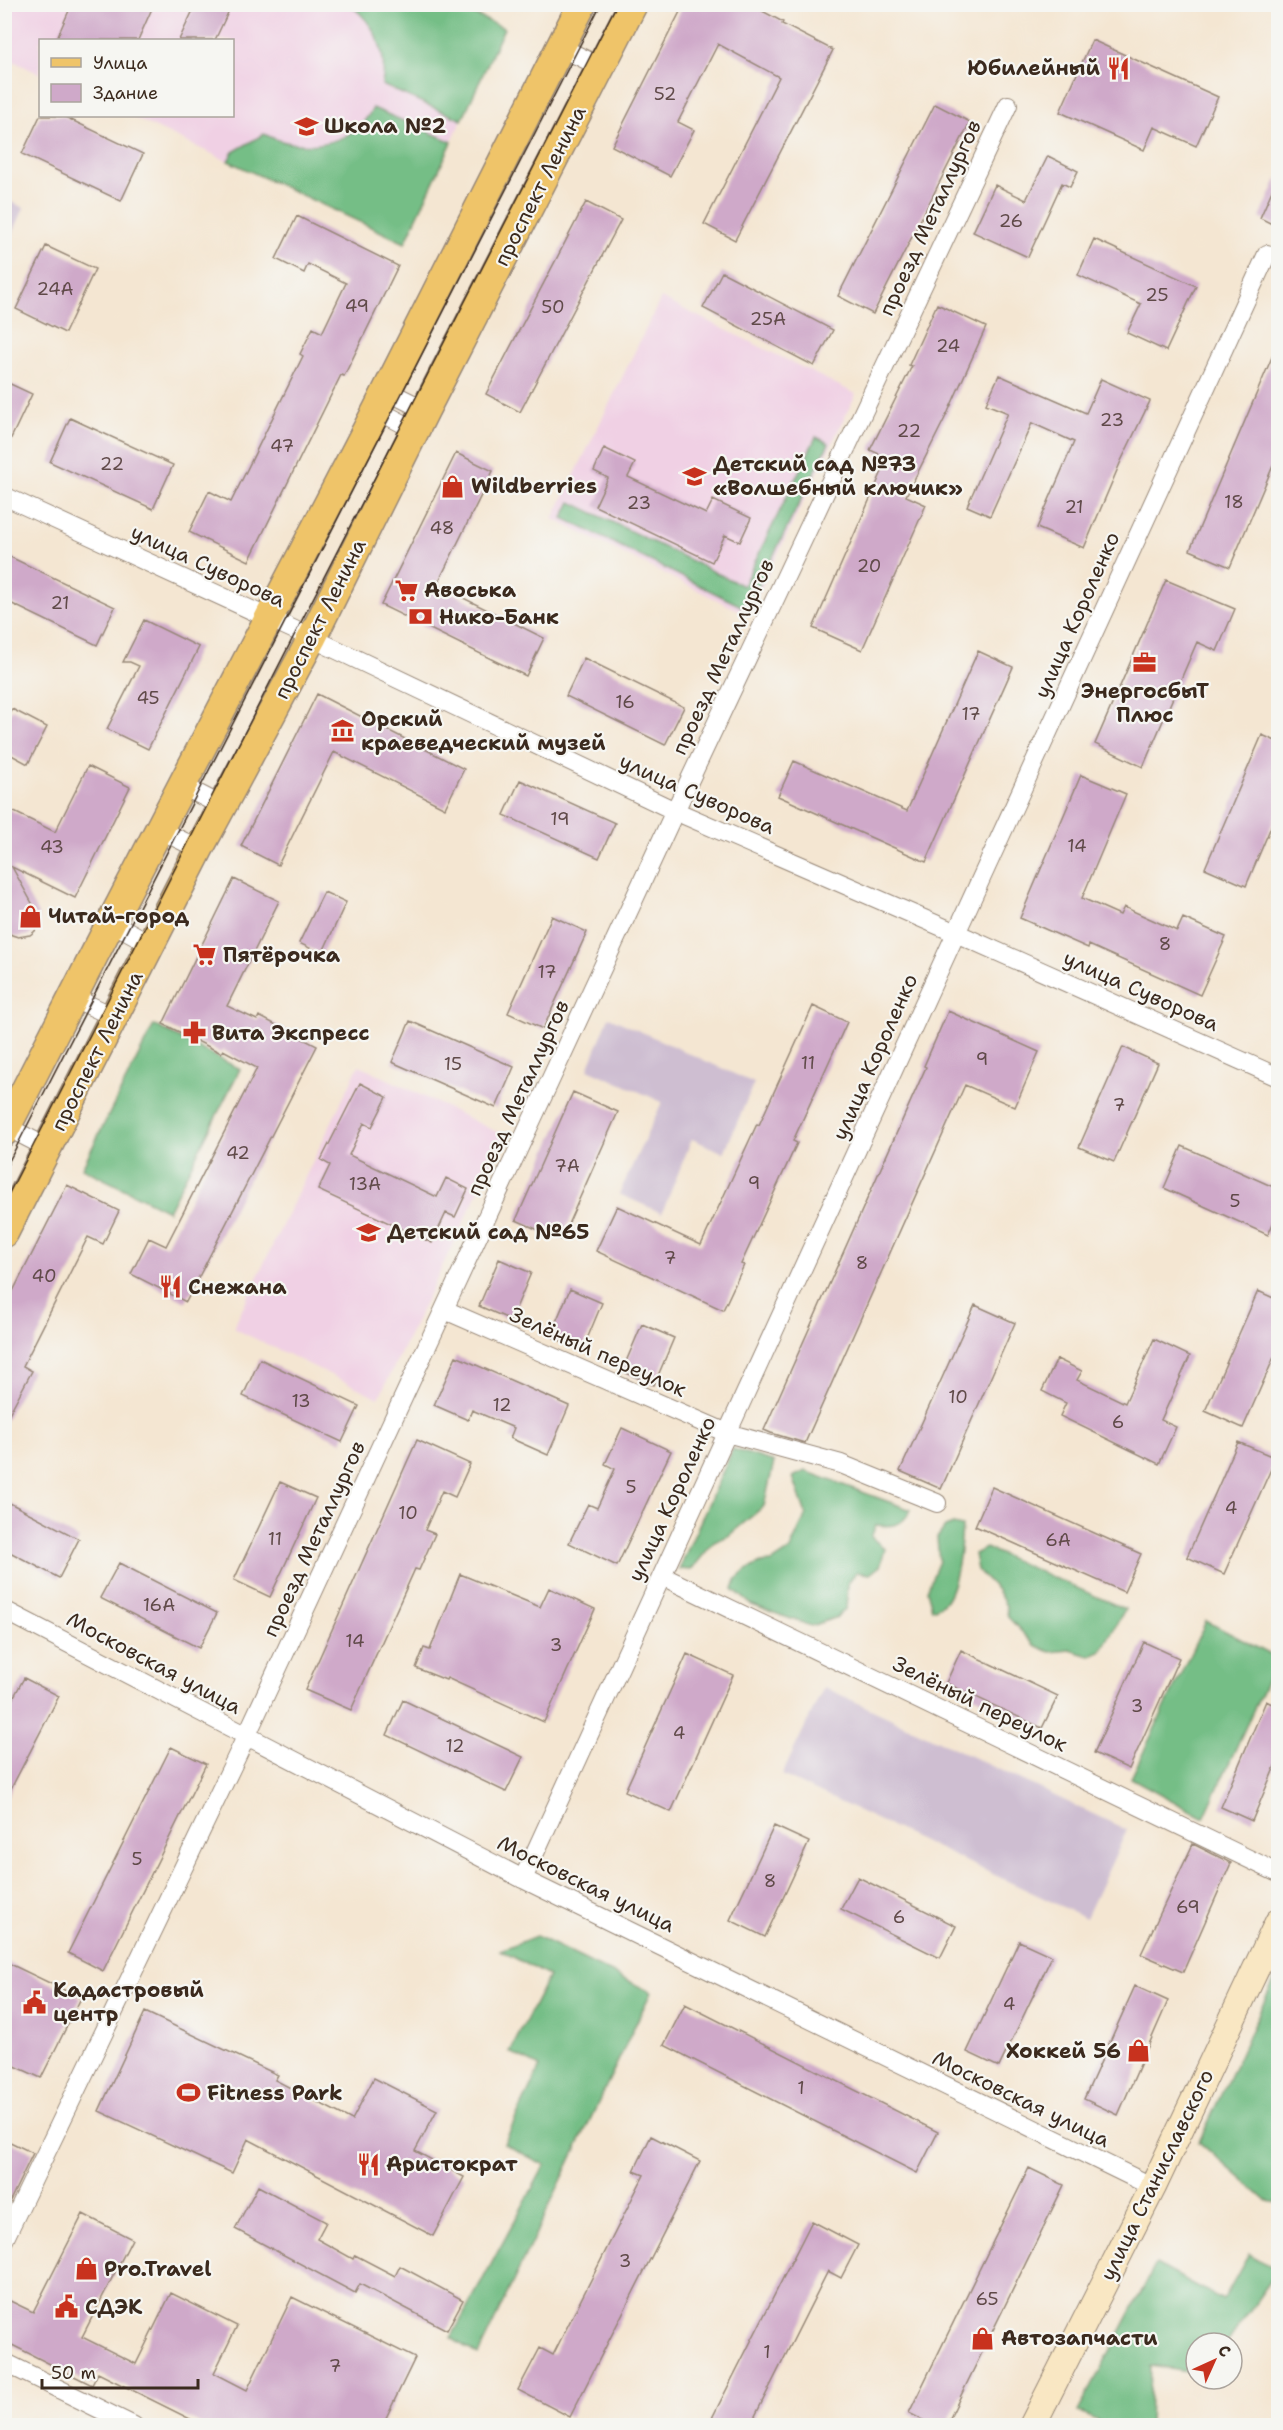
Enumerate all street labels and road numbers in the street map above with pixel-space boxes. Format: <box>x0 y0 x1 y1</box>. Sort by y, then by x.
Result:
street label: проспект Ленина <box>487 101 593 271</box>
street label: проезд Металлургов <box>872 115 988 321</box>
street label: улица Суворова <box>126 518 290 614</box>
street label: улица Короленко <box>1028 527 1126 703</box>
street label: проспект Ленина <box>267 534 373 704</box>
street label: проезд Металлургов <box>665 554 781 760</box>
street label: улица Суворова <box>615 747 779 841</box>
street label: улица Суворова <box>1059 944 1223 1038</box>
street label: проспект Ленина <box>44 966 150 1136</box>
street label: улица Короленко <box>826 969 924 1145</box>
street label: проезд Металлургов <box>460 995 576 1201</box>
street label: Зелёный переулок <box>505 1300 691 1404</box>
street label: улица Короленко <box>621 1412 723 1586</box>
street label: проезд Металлургов <box>256 1436 372 1642</box>
street label: Московская улица <box>62 1605 246 1721</box>
street label: Зелёный переулок <box>888 1650 1072 1758</box>
street label: Московская улица <box>493 1829 679 1939</box>
street label: Московская улица <box>928 2044 1114 2154</box>
street label: улица Станиславского <box>1094 2065 1220 2285</box>

